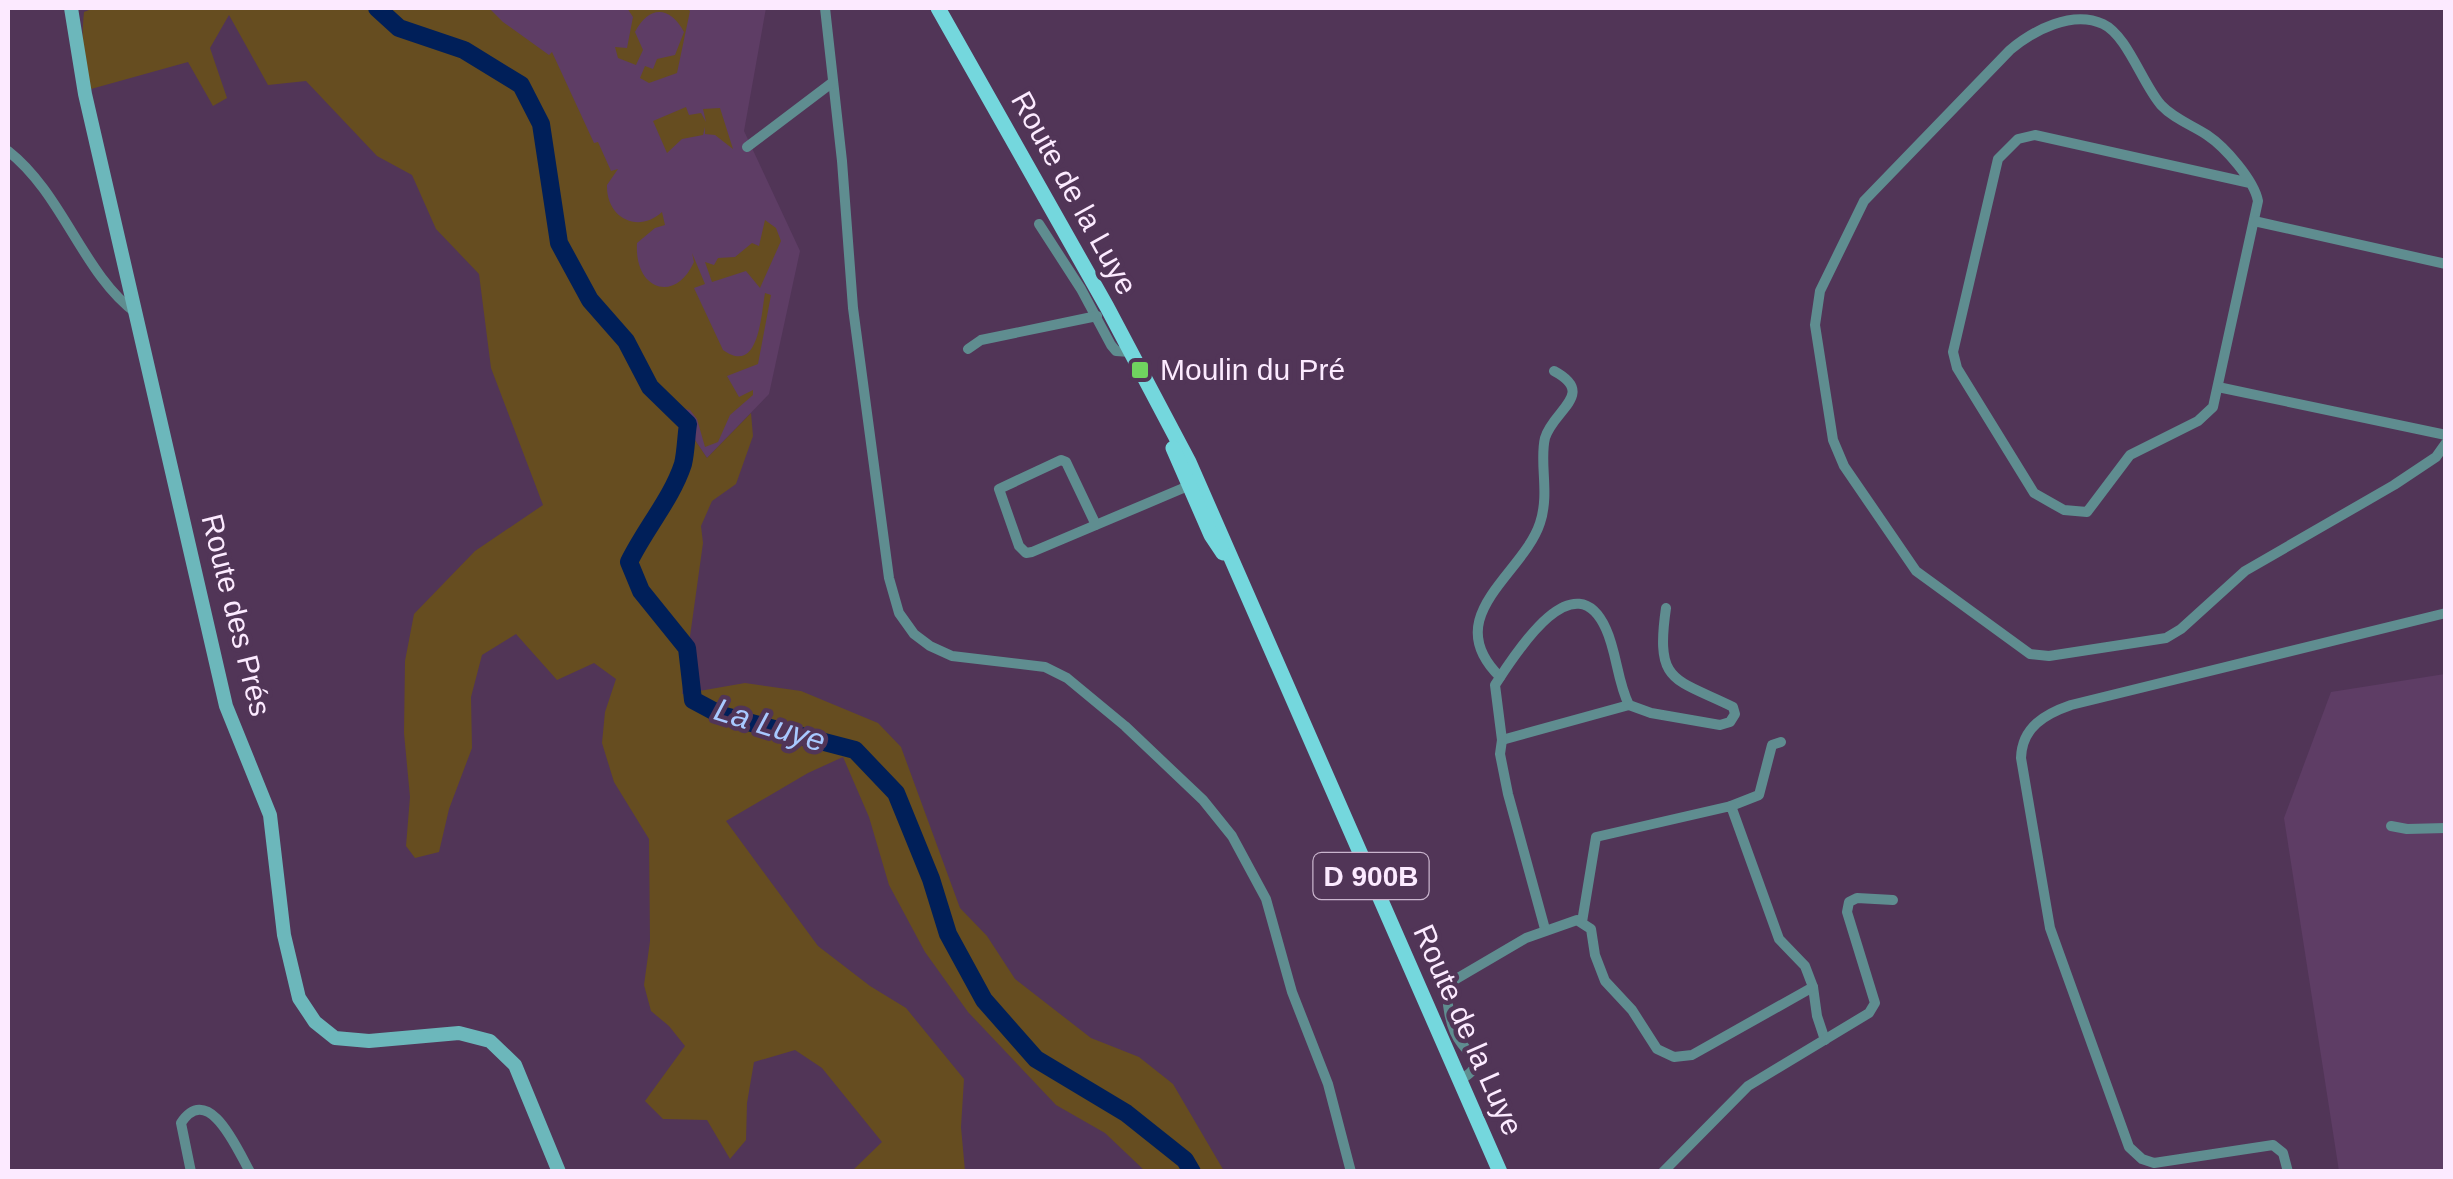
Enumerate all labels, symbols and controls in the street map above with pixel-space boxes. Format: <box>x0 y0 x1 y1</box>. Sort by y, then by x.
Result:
street label: Route de la Luye <box>1005 86 1144 300</box>
place label: Moulin du Pré <box>1160 353 1345 386</box>
marker: Moulin du Pré <box>1129 359 1151 381</box>
street label: Route des Prés <box>195 511 278 719</box>
water label: La Luye <box>710 691 830 759</box>
road number: D 900B <box>1314 853 1428 899</box>
street label: Route de la Luye <box>1407 919 1530 1140</box>

